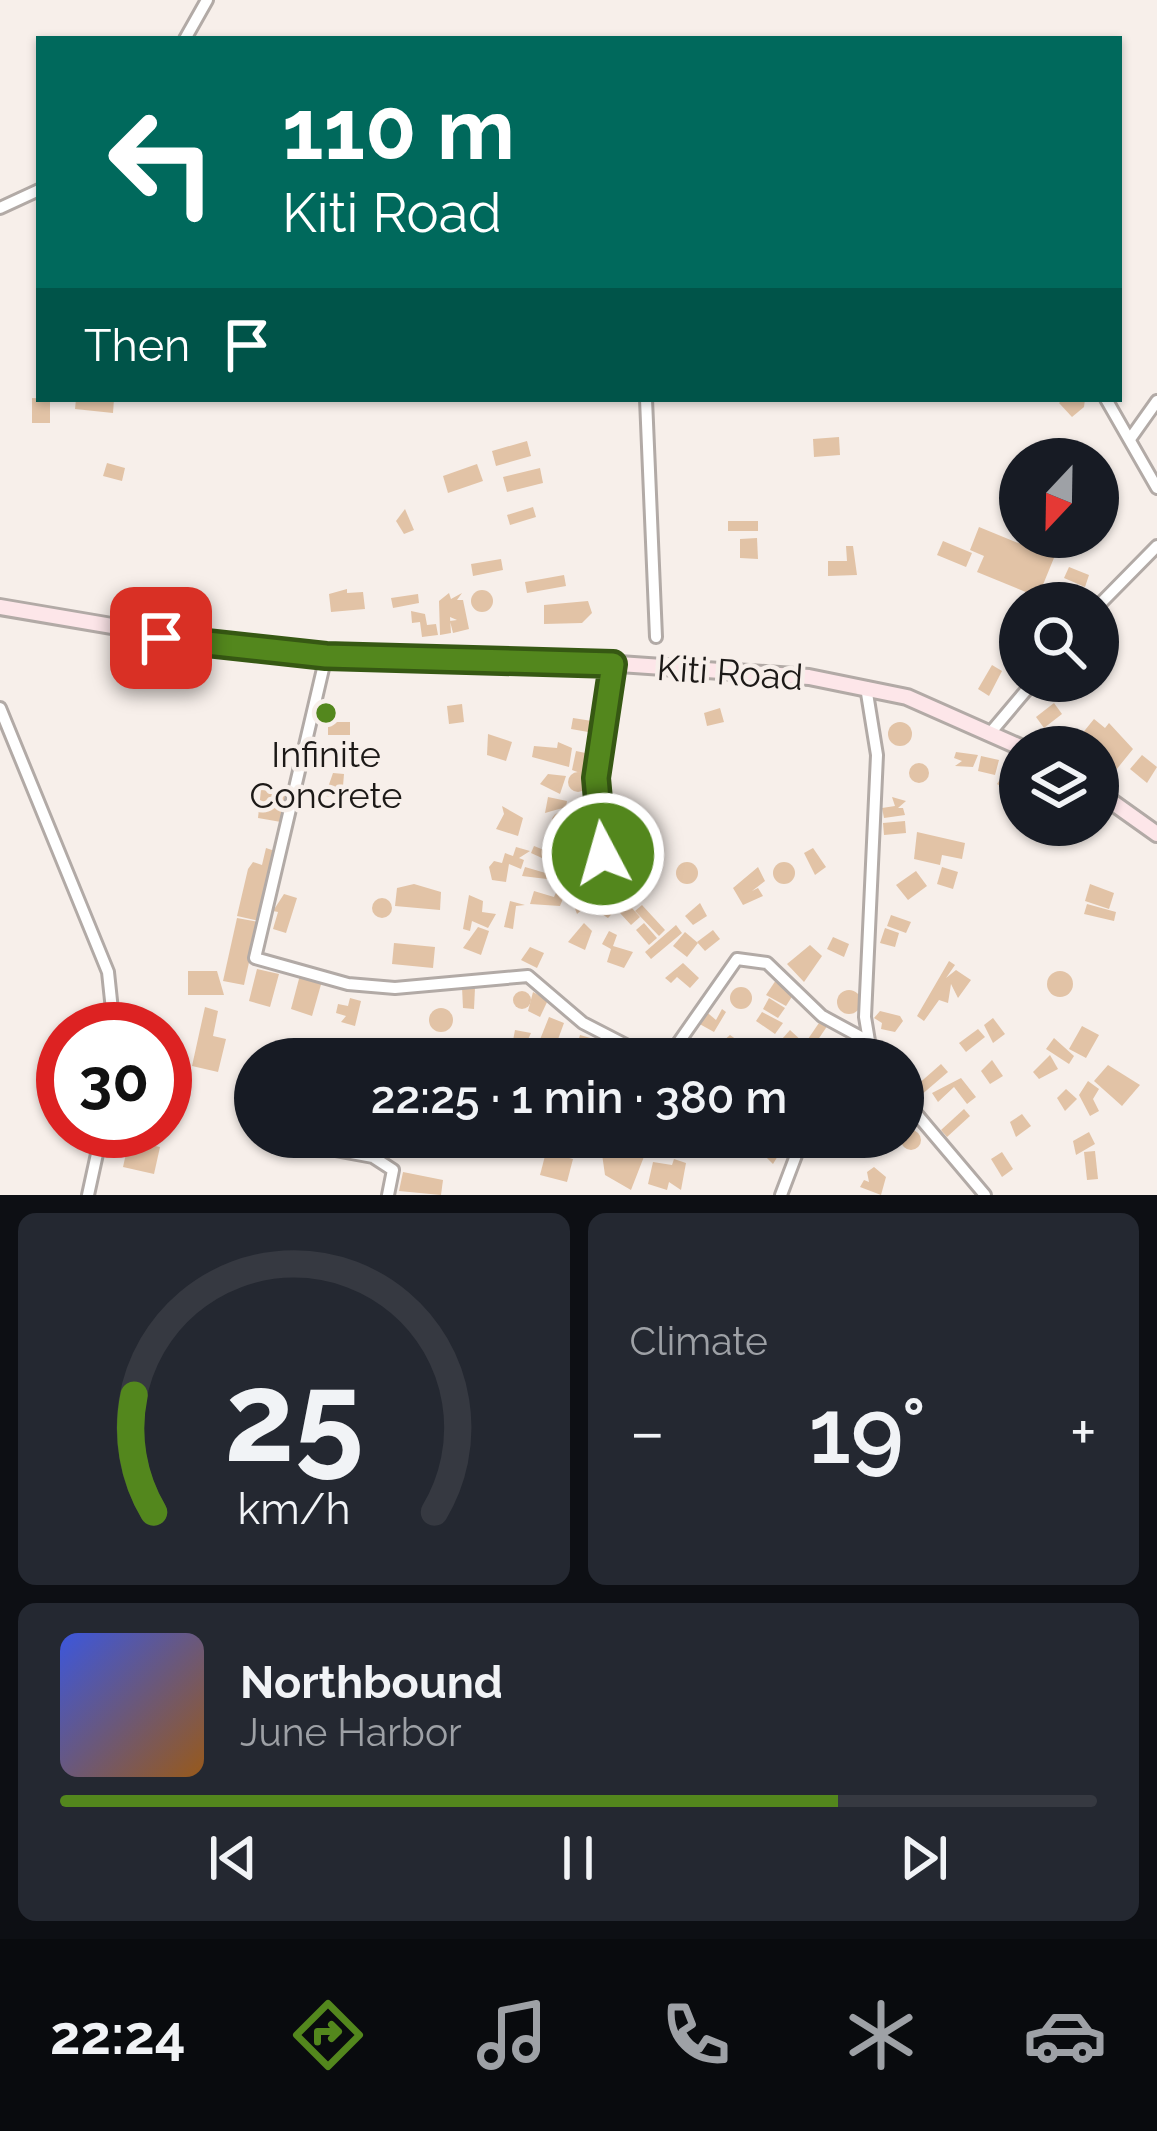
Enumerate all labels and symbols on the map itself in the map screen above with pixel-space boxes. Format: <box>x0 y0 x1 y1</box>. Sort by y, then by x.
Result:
north arrow <box>999 438 1119 558</box>
pin <box>110 587 212 689</box>
street label: Kiti Road <box>655 646 805 698</box>
marker: Infinite Concrete <box>313 700 339 726</box>
place label: Infinite Concrete <box>250 733 402 816</box>
position arrow <box>540 791 666 917</box>
speed limit sign: 30 <box>36 1002 192 1158</box>

